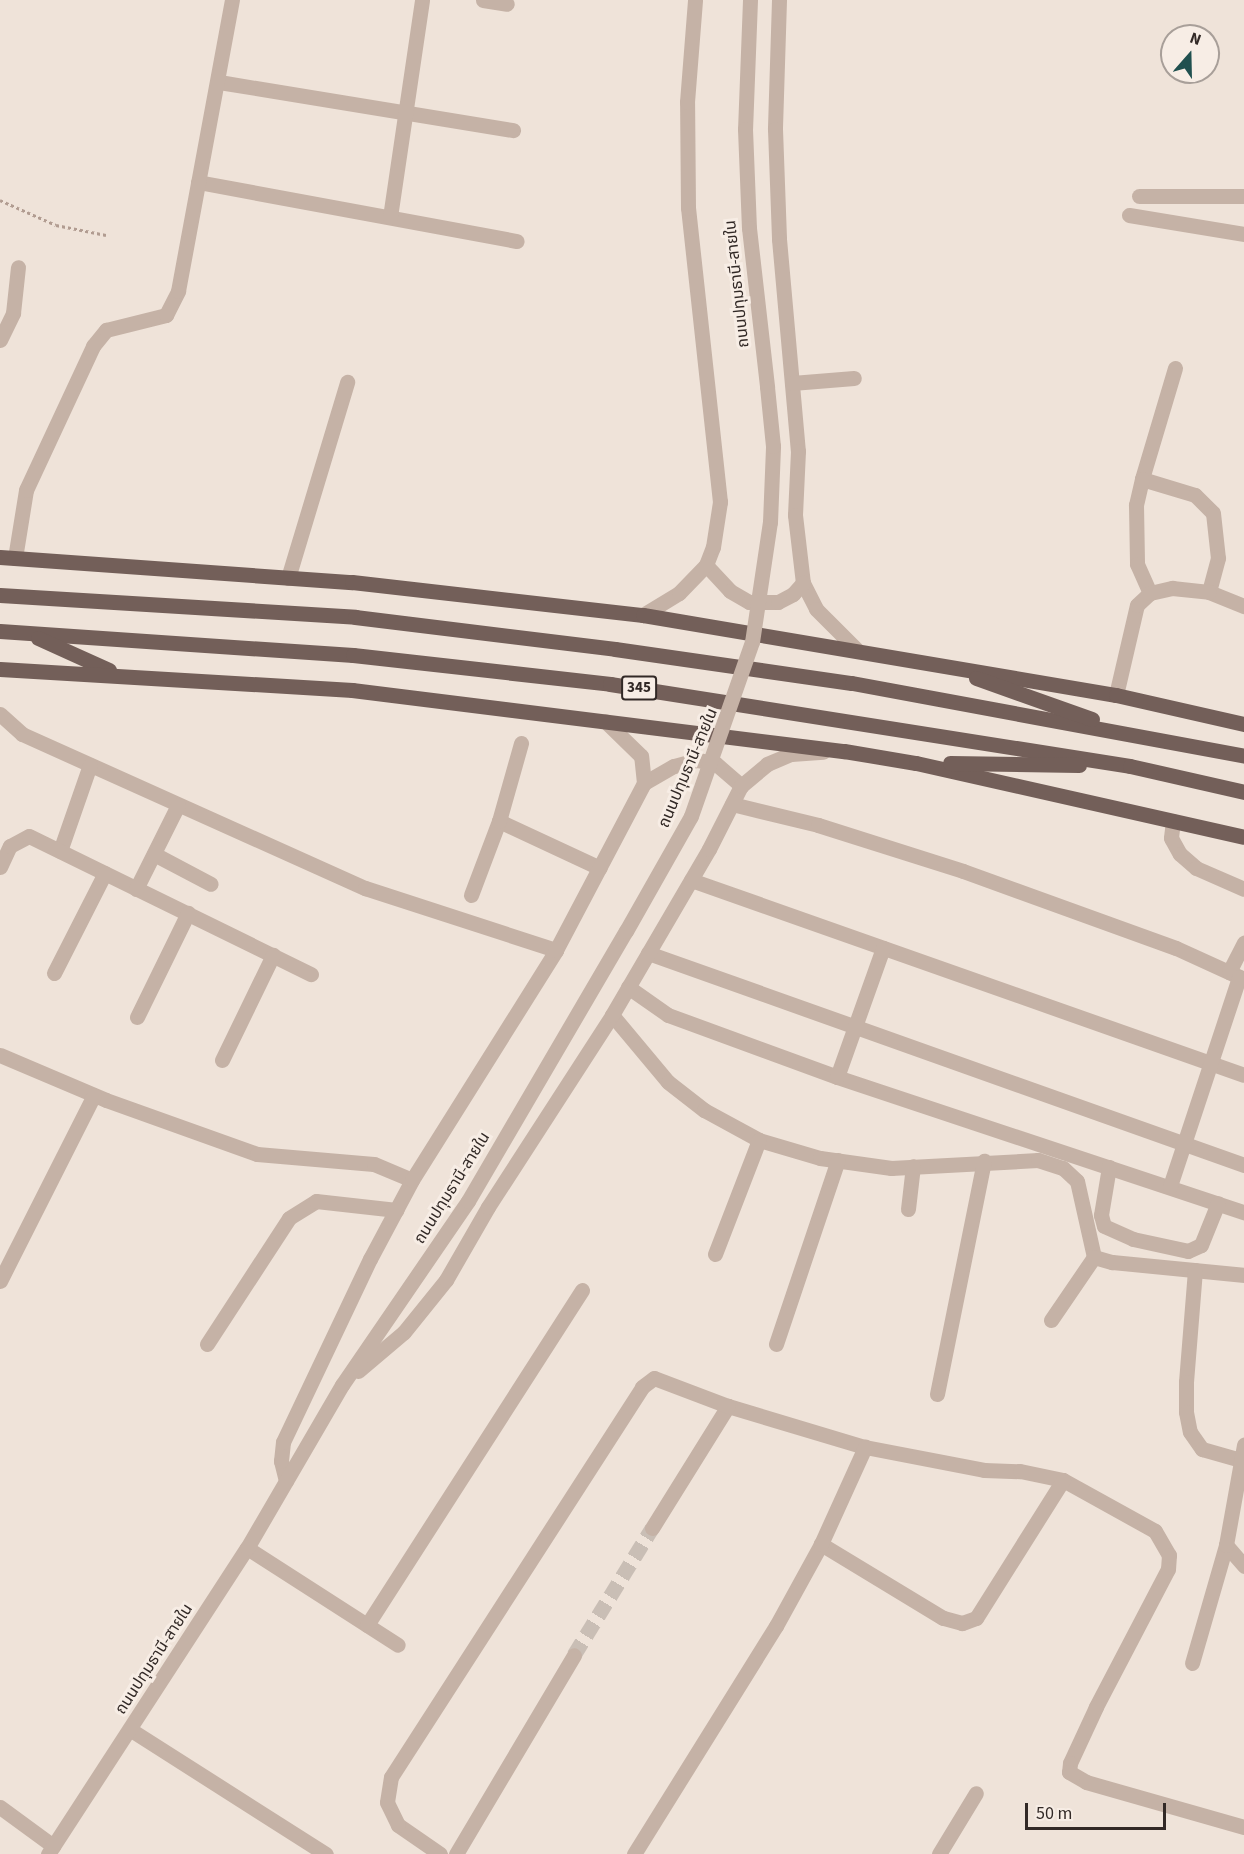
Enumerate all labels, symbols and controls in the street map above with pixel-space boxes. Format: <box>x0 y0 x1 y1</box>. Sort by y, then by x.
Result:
north arrow <box>1160 24 1220 84</box>
text: N <box>1187 27 1204 51</box>
street label: ถนนปทุมธานี-สายใน <box>721 219 753 349</box>
road number: 345 <box>621 676 657 700</box>
street label: ถนนปทุมธานี-สายใน <box>654 705 722 831</box>
street label: ถนนปทุมธานี-สายใน <box>410 1129 494 1247</box>
street label: ถนนปทุมธานี-สายใน <box>111 1600 197 1718</box>
scale bar <box>1028 1791 1169 1829</box>
text: 50 m <box>1036 1801 1072 1826</box>

